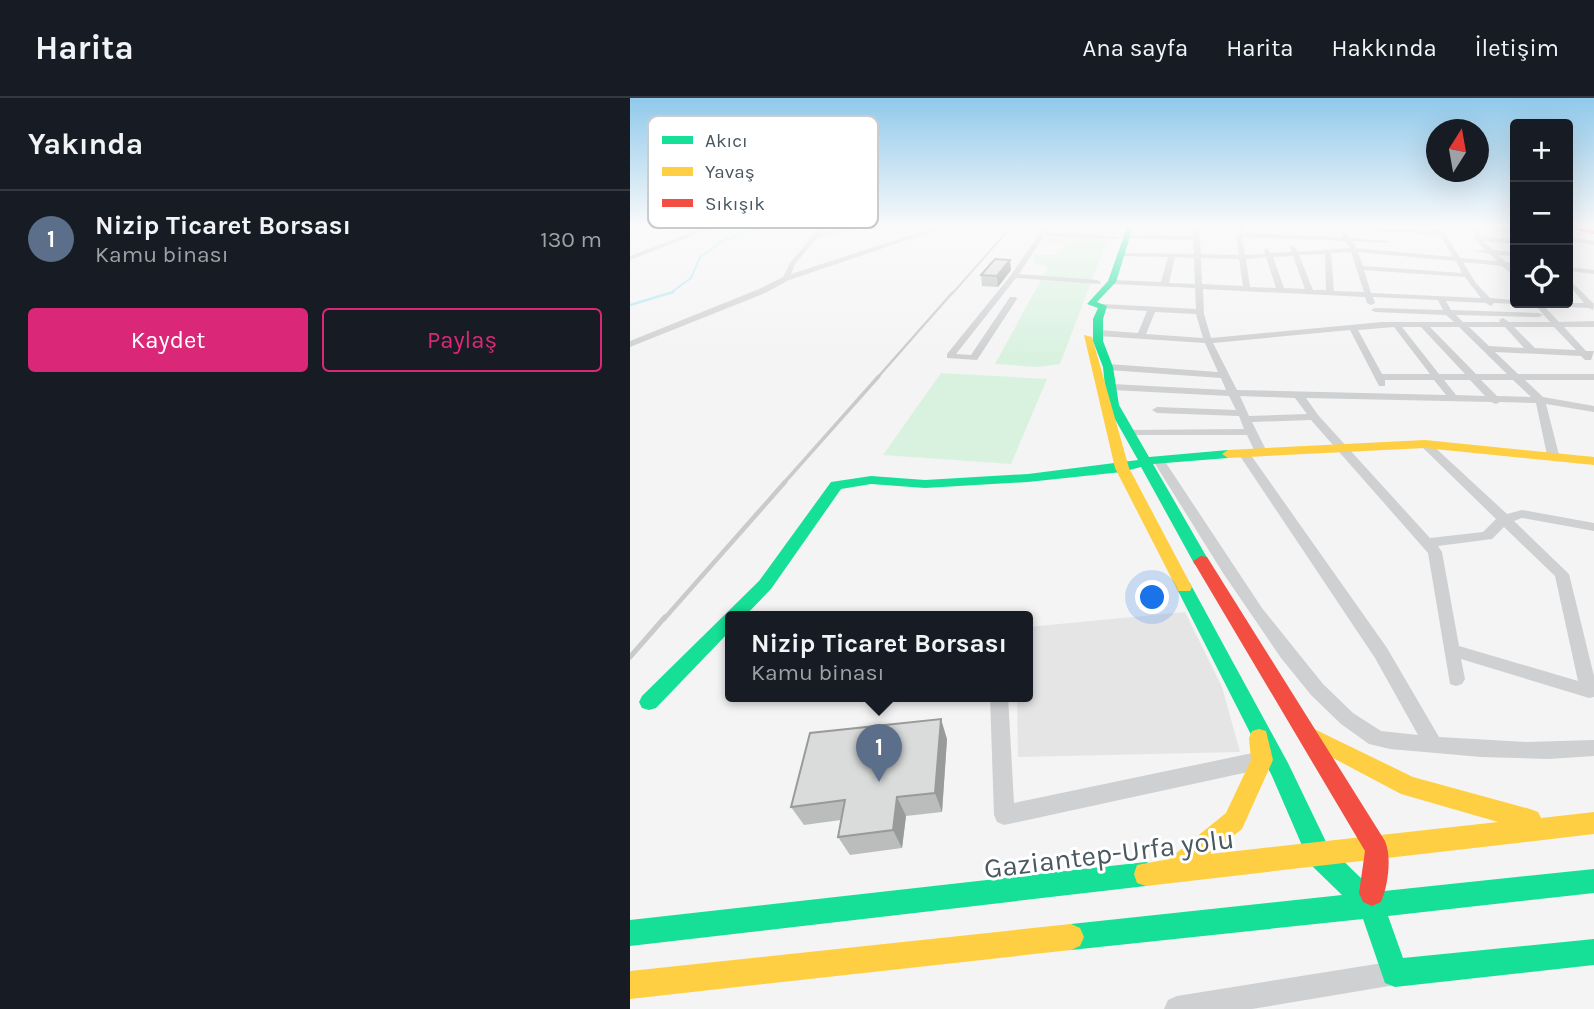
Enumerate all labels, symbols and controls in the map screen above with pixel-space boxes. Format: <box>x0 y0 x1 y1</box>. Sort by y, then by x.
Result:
text: Harita <box>35 29 134 67</box>
text: Ana sayfa <box>1083 34 1188 62</box>
text: Harita <box>1226 34 1293 62</box>
text: Hakkında <box>1331 34 1437 62</box>
text: İletişim <box>1475 34 1559 62</box>
legend <box>648 116 878 228</box>
north arrow <box>1426 119 1489 182</box>
map controls <box>1510 119 1573 308</box>
button: + <box>1510 119 1573 182</box>
text: Yakında <box>28 126 143 162</box>
text: Akıcı <box>705 130 748 152</box>
text: Yavaş <box>705 161 755 183</box>
button: − <box>1510 182 1573 245</box>
text: Sıkışık <box>705 193 765 215</box>
text: Nizip Ticaret Borsası <box>95 210 351 241</box>
text: 1 <box>47 226 55 253</box>
text: 130 m <box>540 226 602 253</box>
text: Kamu binası <box>95 241 229 268</box>
button: locate <box>1510 245 1573 308</box>
button: Kaydet <box>28 308 308 372</box>
button: Paylaş <box>322 308 602 372</box>
your location <box>1135 580 1169 614</box>
popup <box>725 611 1033 702</box>
text: Nizip Ticaret Borsası <box>751 628 1007 659</box>
text: Kamu binası <box>751 659 884 686</box>
pin: 1 <box>856 724 902 782</box>
street label: Gaziantep-Urfa yolu <box>982 822 1236 885</box>

